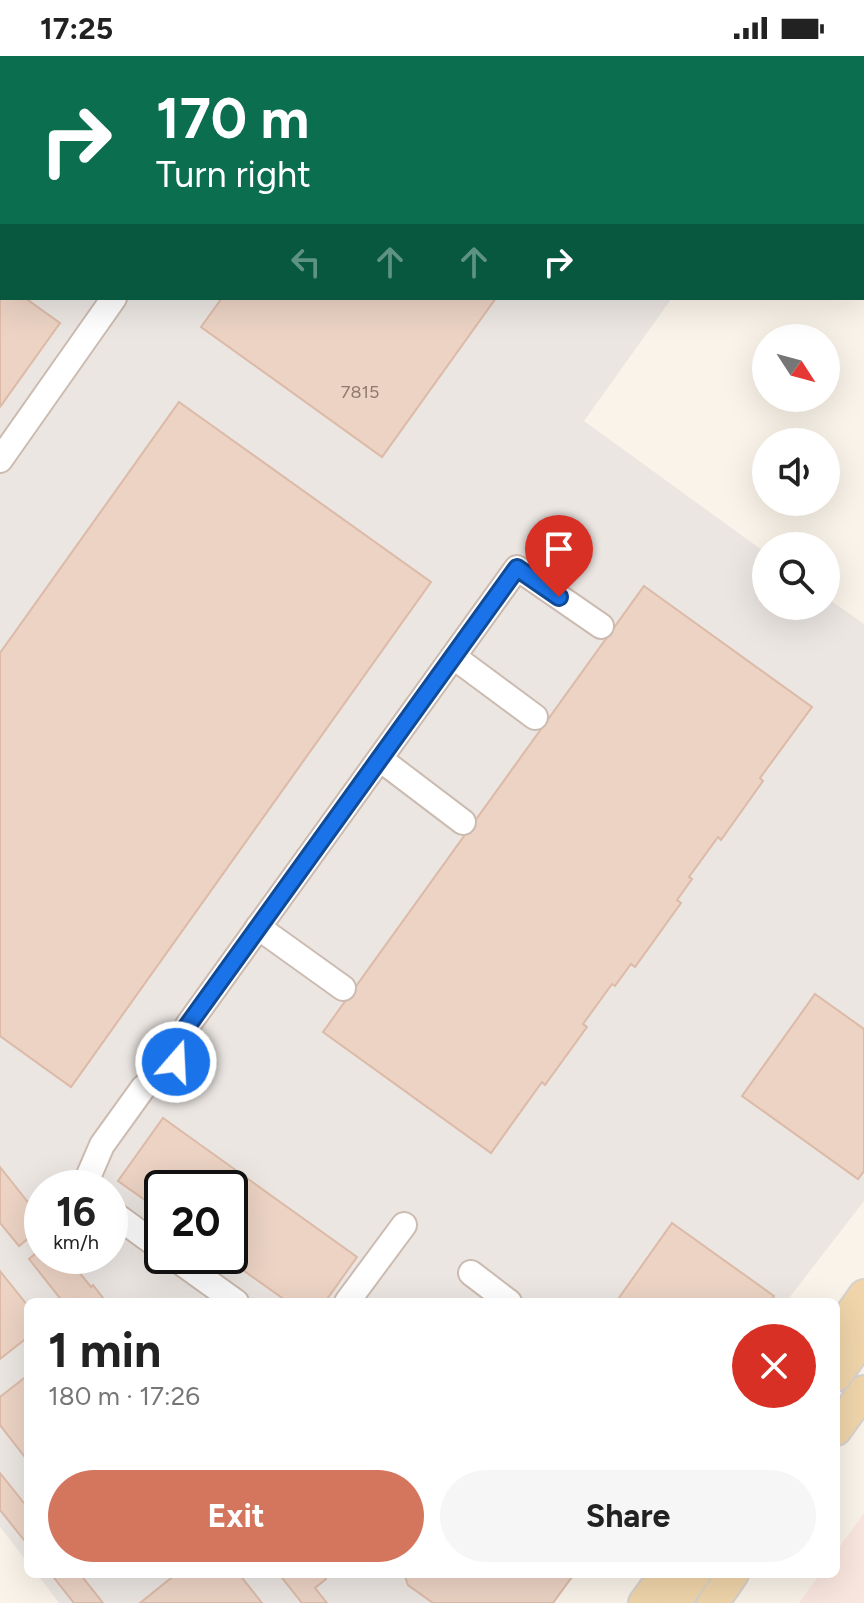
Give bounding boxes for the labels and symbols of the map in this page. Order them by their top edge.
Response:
north arrow [752,324,840,412]
house number: 7815 [341,381,379,403]
pin [525,515,593,597]
position arrow [134,1020,218,1104]
speed limit sign: 20 [144,1170,248,1274]

